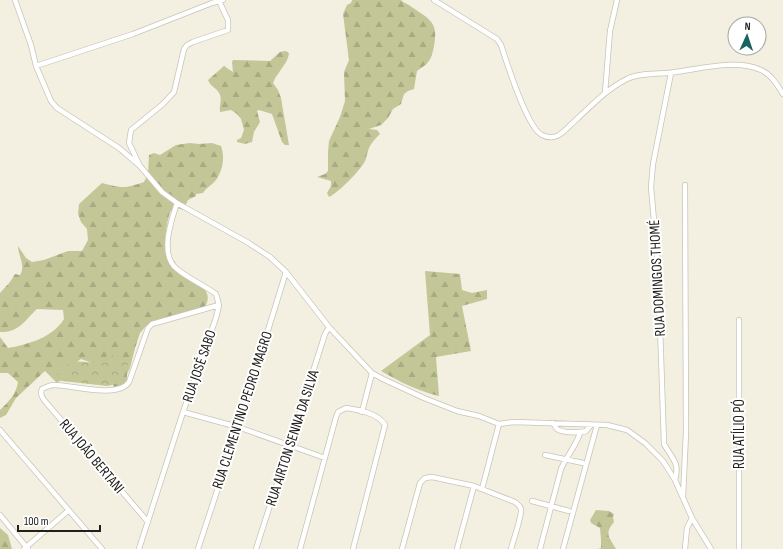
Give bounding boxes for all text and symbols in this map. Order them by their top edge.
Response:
north arrow [727,16,767,56]
text: N [744,20,751,33]
street label: RUA DOMINGOS THOMÉ [645,219,670,337]
street label: RUA JOSÉ SABO [178,327,221,405]
street label: RUA CLEMENTINO PEDRO MAGRO [208,329,277,491]
street label: RUA AIRTON SENNA DA SILVA [261,367,324,509]
street label: RUA ATÍLIO PÓ [730,399,749,469]
street label: RUA JOÃO BERTANI [55,415,128,498]
scale bar [18,507,100,533]
text: 100 m [24,514,49,529]

